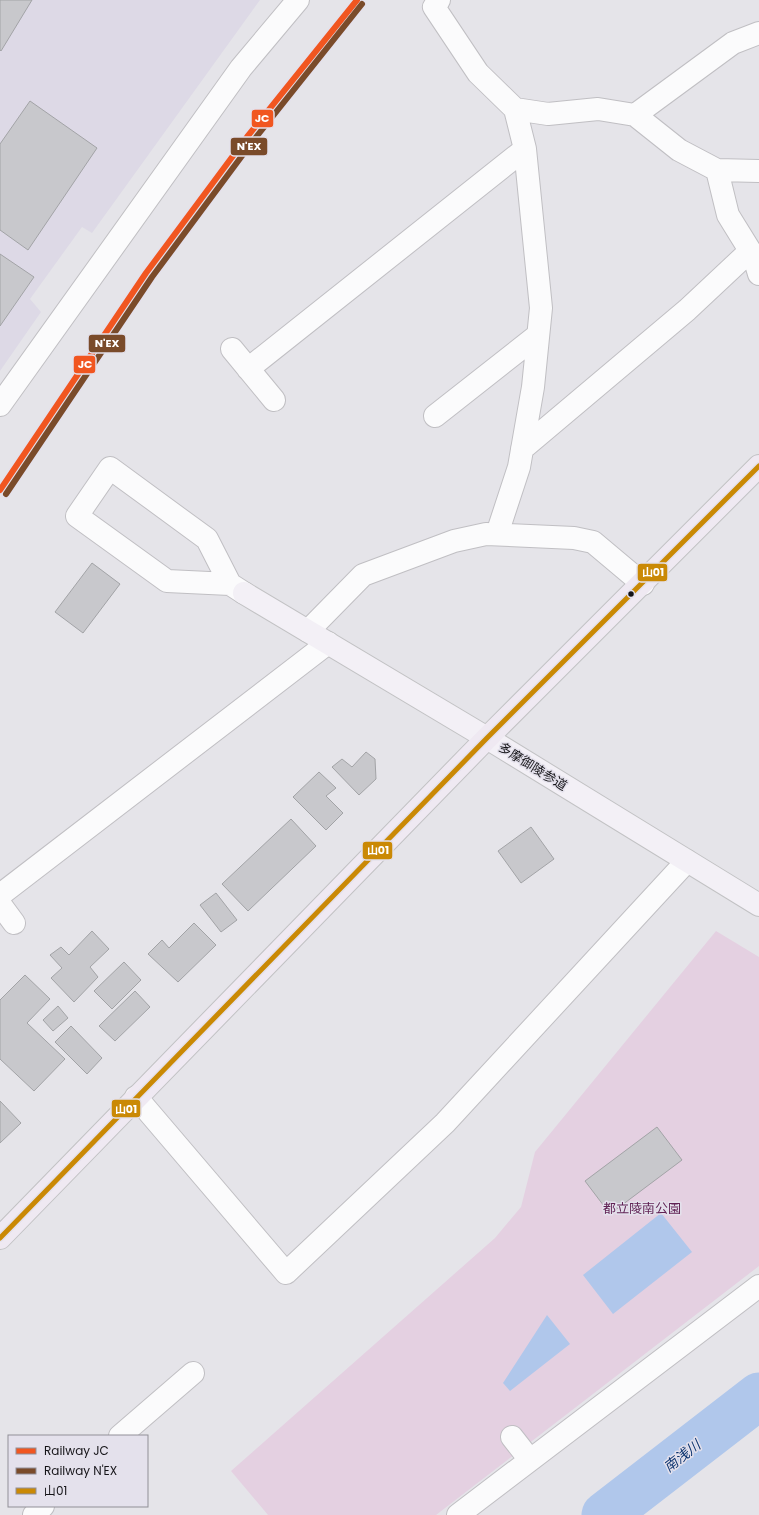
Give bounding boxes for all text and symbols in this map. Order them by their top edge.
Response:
line badge: JC [251,109,274,128]
text: JC [255,110,269,126]
line badge: N'EX [230,137,268,156]
text: N'EX [237,138,261,154]
line badge: N'EX [88,334,126,353]
text: N'EX [95,335,119,351]
line badge: JC [73,355,96,374]
text: JC [78,356,92,372]
line badge: 山01 [637,563,668,582]
text: 山01 [642,564,664,580]
unlabelled marker [626,589,636,599]
street label: 多摩御陵参道 [495,738,571,795]
line badge: 山01 [362,841,393,860]
text: 山01 [367,842,389,858]
line badge: 山01 [111,1099,141,1118]
text: 山01 [115,1101,137,1117]
park label: 都立陵南公園 [603,1199,681,1218]
water label: 南浅川 [659,1434,706,1477]
legend [8,1435,148,1507]
text: Railway JC [44,1442,109,1459]
text: Railway N'EX [44,1462,117,1479]
text: 山01 [44,1482,67,1499]

